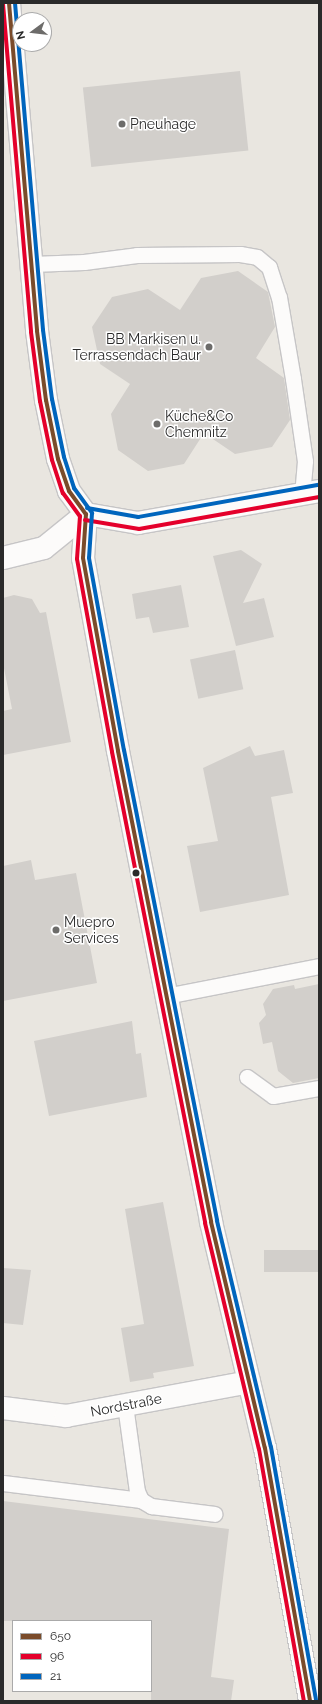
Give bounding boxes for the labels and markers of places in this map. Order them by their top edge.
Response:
place label: Pneuhage [130,116,196,132]
marker: Pneuhage [117,119,127,129]
place label: BB Markisen u. Terrassendach Baur [73,331,201,364]
marker: BB Markisen u. Terrassendach Baur [204,342,214,352]
place label: Küche&Co Chemnitz [165,408,233,440]
marker: Küche&Co Chemnitz [152,419,162,429]
unlabelled marker [131,868,141,878]
place label: Muepro Services [64,914,119,946]
marker: Muepro Services [51,925,61,935]

